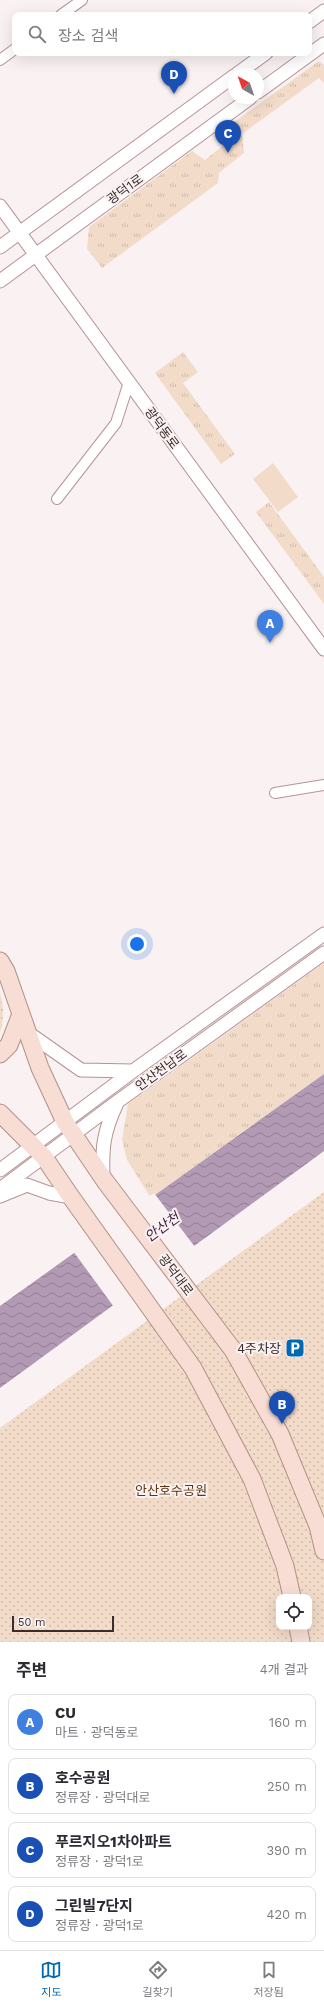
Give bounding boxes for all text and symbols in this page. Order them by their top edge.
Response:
search box [12,12,312,56]
icon: search [26,23,48,45]
text: 장소 검색 [58,27,118,45]
pin: D [161,61,187,94]
north arrow [228,68,264,104]
pin: C [215,120,241,153]
street label: 광덕1로 [104,171,146,207]
street label: 광덕동로 [142,404,182,452]
pin: A [257,610,283,643]
your location [127,934,147,954]
street label: 안산천남로 [132,1046,190,1094]
water label: 안산천 [142,1209,183,1245]
street label: 광덕대로 [156,1251,196,1299]
parking icon: 4주차장 [284,1337,306,1359]
place label: 4주차장 [237,1341,281,1356]
pin: B [269,1391,295,1424]
park label: 안산호수공원 [135,1483,207,1498]
map controls [276,1594,312,1630]
button: locate [276,1594,312,1630]
scale bar [12,1614,114,1633]
text: 50 m [18,1616,45,1629]
text: 주변 [16,1660,47,1680]
text: 4개 결과 [260,1662,308,1677]
text: CU [55,1704,76,1722]
text: A [26,1715,34,1730]
text: 160 m [269,1715,307,1730]
text: 마트 · 광덕동로 [55,1725,139,1740]
text: 호수공원 [55,1769,110,1787]
text: B [26,1779,34,1794]
text: 250 m [267,1779,307,1794]
text: 정류장 · 광덕대로 [55,1790,151,1805]
text: 푸르지오1차아파트 [55,1833,172,1851]
text: C [26,1843,34,1858]
text: 390 m [266,1843,307,1858]
text: 정류장 · 광덕1로 [55,1854,144,1869]
text: 그린빌7단지 [55,1897,133,1915]
text: D [25,1907,35,1922]
text: 420 m [267,1907,307,1922]
text: 정류장 · 광덕1로 [55,1918,144,1933]
tab: 지도 [40,1959,62,1999]
tab: 길찾기 [143,1959,173,1999]
tab: 저장됨 [253,1959,284,1999]

